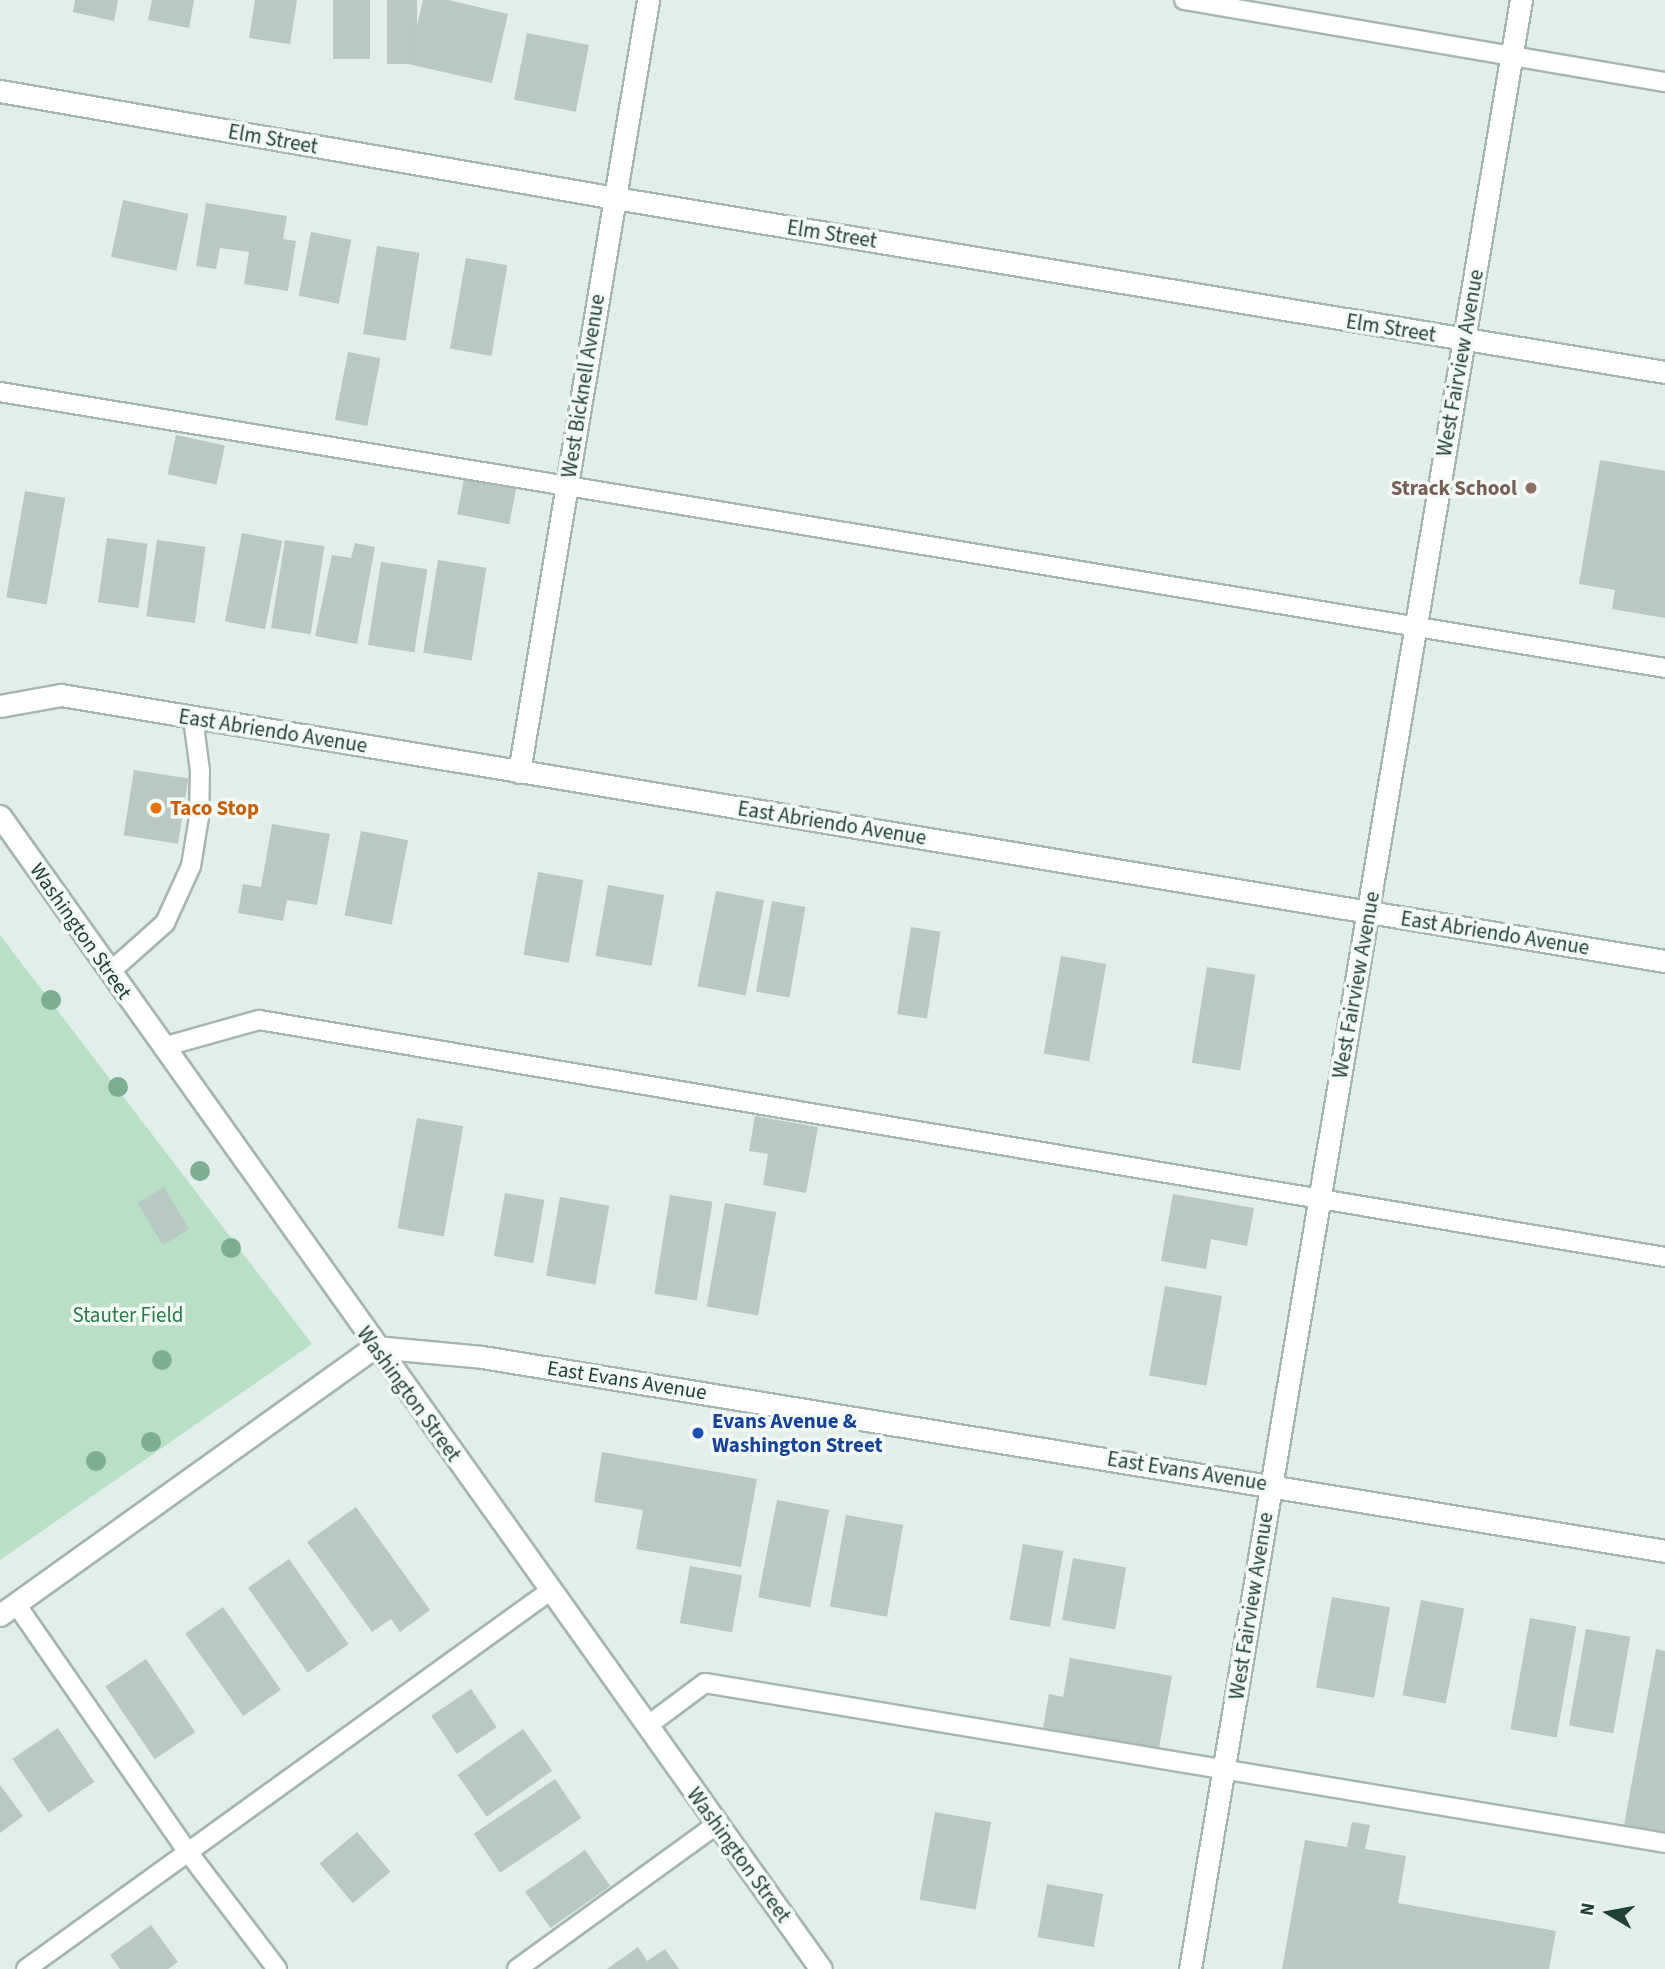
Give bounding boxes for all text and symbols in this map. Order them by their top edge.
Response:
street label: Elm Street [226,119,320,159]
street label: Elm Street [785,214,879,254]
street label: West Fairview Avenue [1431,268,1489,458]
street label: West Bicknell Avenue [556,292,610,480]
street label: Elm Street [1344,308,1438,348]
place label: Strack School [1391,475,1517,501]
marker: Strack School [1523,480,1539,496]
street label: East Abriendo Avenue [177,704,369,758]
place label: Taco Stop [170,795,259,821]
street label: East Abriendo Avenue [736,796,928,850]
marker: Taco Stop [148,800,164,816]
street label: Washington Street [25,858,137,1004]
street label: West Fairview Avenue [1327,890,1385,1080]
street label: East Abriendo Avenue [1399,906,1591,960]
park label: Stauter Field [72,1302,184,1328]
street label: Washington Street [352,1322,466,1466]
street label: East Evans Avenue [545,1355,709,1405]
place label: Evans Avenue & Washington Street [712,1408,883,1458]
marker: Evans Avenue & Washington Street [690,1425,706,1441]
street label: East Evans Avenue [1105,1446,1269,1496]
street label: West Fairview Avenue [1224,1511,1278,1701]
street label: Washington Street [682,1783,796,1927]
north arrow [1574,1878,1644,1948]
text: N [1573,1901,1602,1918]

